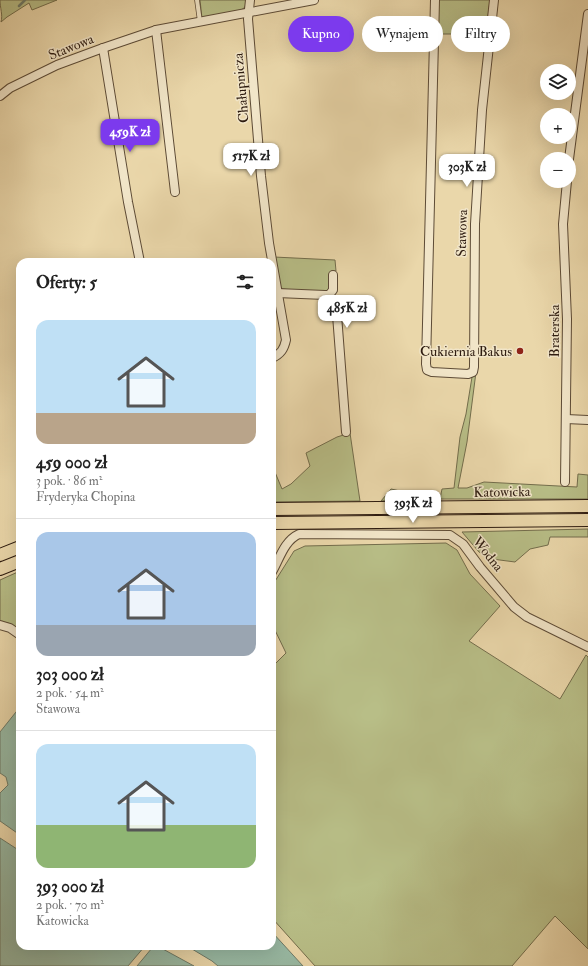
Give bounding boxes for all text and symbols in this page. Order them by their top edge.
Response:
chip: Kupno [288,16,354,52]
chip: Wynajem [362,16,443,52]
chip: Filtry [451,16,510,52]
street label: Stawowa [46,30,96,64]
street label: Chałupnicza [229,52,254,124]
map controls [540,64,576,188]
button: layers [540,64,576,100]
button: + [540,108,576,144]
pin: 459K zł [93,119,167,153]
text: 459K zł [110,124,150,140]
pin: 517K zł [214,143,288,177]
text: 517K zł [232,148,270,164]
button: − [540,152,576,188]
pin: 303K zł [430,154,504,188]
text: 303K zł [448,159,486,175]
street label: Stawowa [453,209,471,257]
icon: filters [234,271,256,293]
text: Oferty: 5 [36,272,97,293]
pin: 485K zł [310,295,384,329]
text: 485K zł [327,300,367,316]
street label: Braterska [546,304,563,357]
place label: Cukiernia Bakus [420,343,512,360]
icon: home [110,346,182,418]
marker: Cukiernia Bakus [515,346,525,356]
text: 459 000 zł [36,452,107,473]
text: 3 pok. · 86 m² [36,473,102,489]
street label: Katowicka [473,483,531,501]
text: Fryderyka Chopina [36,489,135,505]
pin: 393K zł [376,490,450,524]
text: 393K zł [394,495,432,511]
street label: Wodna [468,532,507,575]
icon: home [110,558,182,630]
text: 303 000 zł [36,664,104,685]
text: 2 pok. · 54 m² [36,685,104,701]
text: Stawowa [36,701,80,717]
icon: home [110,770,182,842]
text: 393 000 zł [36,876,104,897]
text: 2 pok. · 70 m² [36,897,104,913]
text: Katowicka [36,913,89,929]

